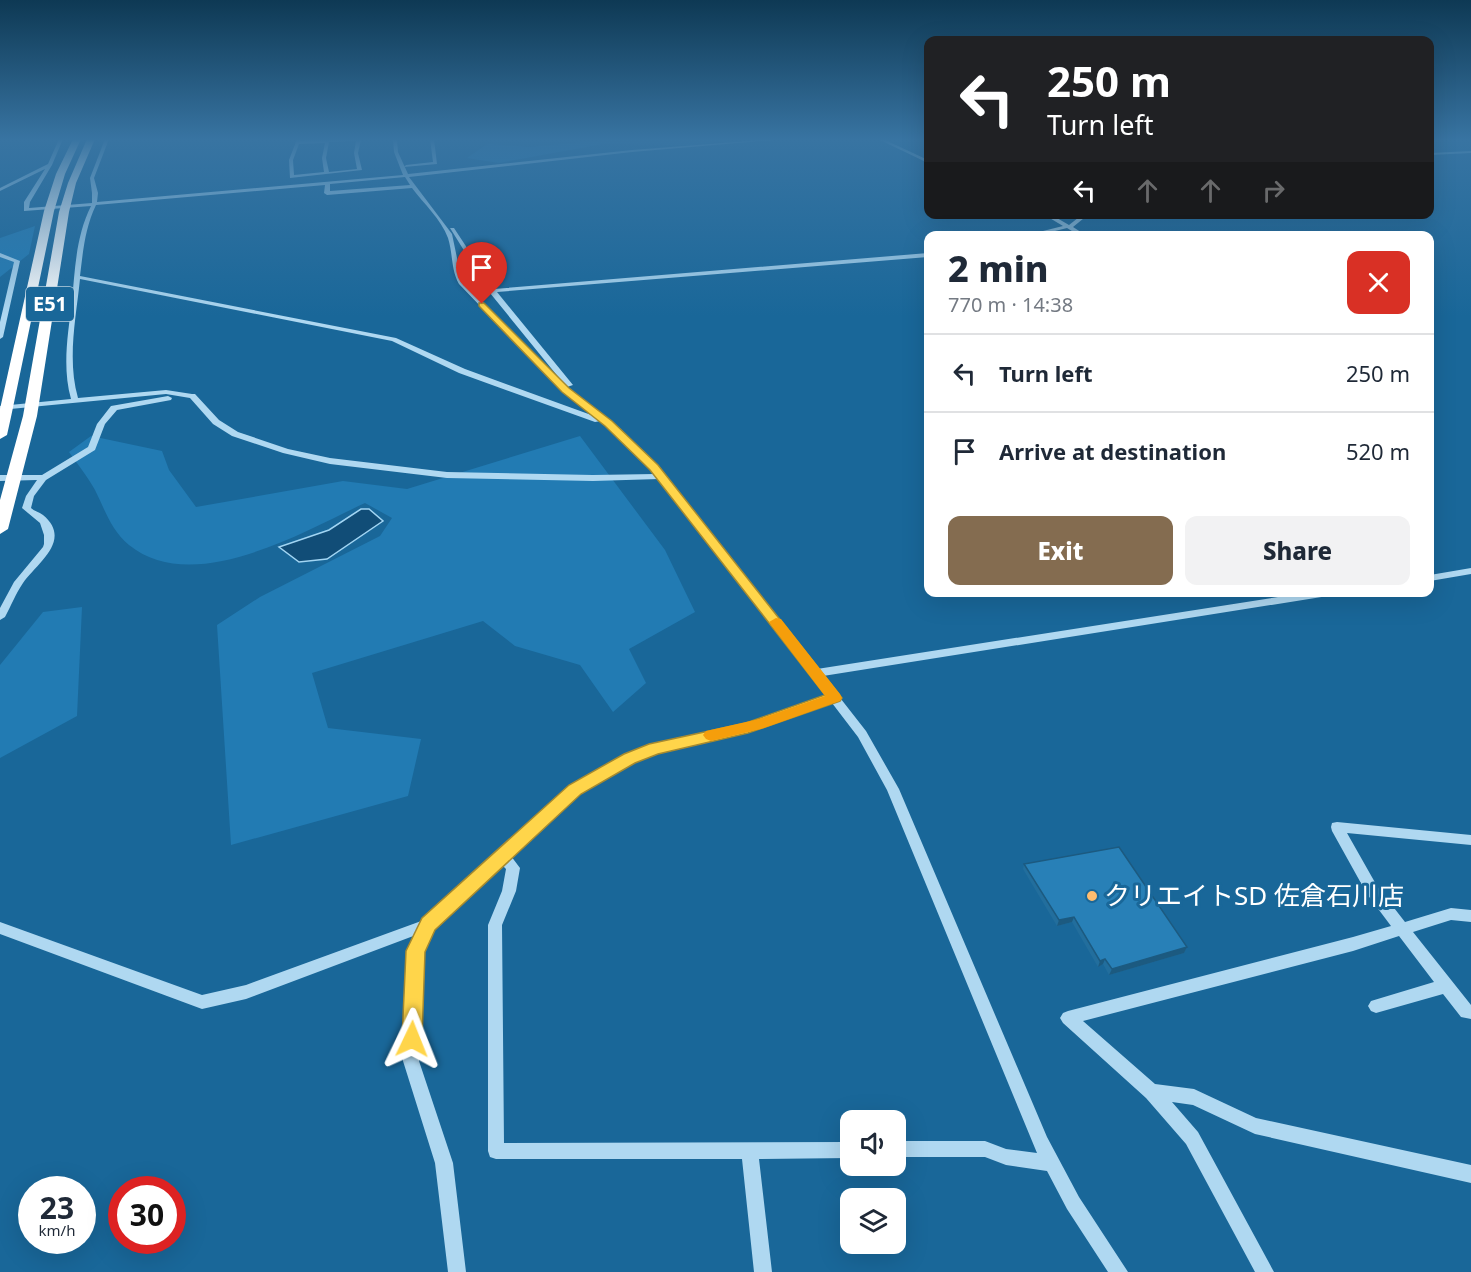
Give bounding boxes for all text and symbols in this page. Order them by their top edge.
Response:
text: 250 m [1047,52,1171,109]
icon: left [948,60,1026,138]
text: Turn left [1047,106,1153,143]
icon: left [1068,174,1101,207]
icon: ahead [1131,174,1164,207]
icon: ahead [1194,174,1227,207]
icon: right [1257,174,1290,207]
pin [456,242,507,304]
text: 2 min [948,244,1049,293]
icon: arrive [465,251,498,284]
button: close [1347,251,1410,314]
road number: E51 [26,287,74,321]
text: 770 m · 14:38 [948,291,1073,318]
icon: left [948,357,981,390]
text: Turn left [999,358,1093,388]
text: 250 m [1346,358,1410,388]
icon: arrive [948,435,981,468]
text: Arrive at destination [999,436,1226,466]
text: 520 m [1346,436,1410,466]
button: Exit [948,516,1173,585]
button: Share [1185,516,1410,585]
place label: クリエイトSD 佐倉石川店 [1104,877,1404,913]
marker: クリエイトSD 佐倉石川店 [1085,889,1099,903]
position arrow [380,1007,444,1071]
map controls [840,1110,906,1254]
button: sound [840,1110,906,1176]
speed limit sign: 30 [108,1176,186,1254]
text: 23 [40,1187,74,1228]
button: layers [840,1188,906,1254]
text: km/h [39,1220,75,1240]

